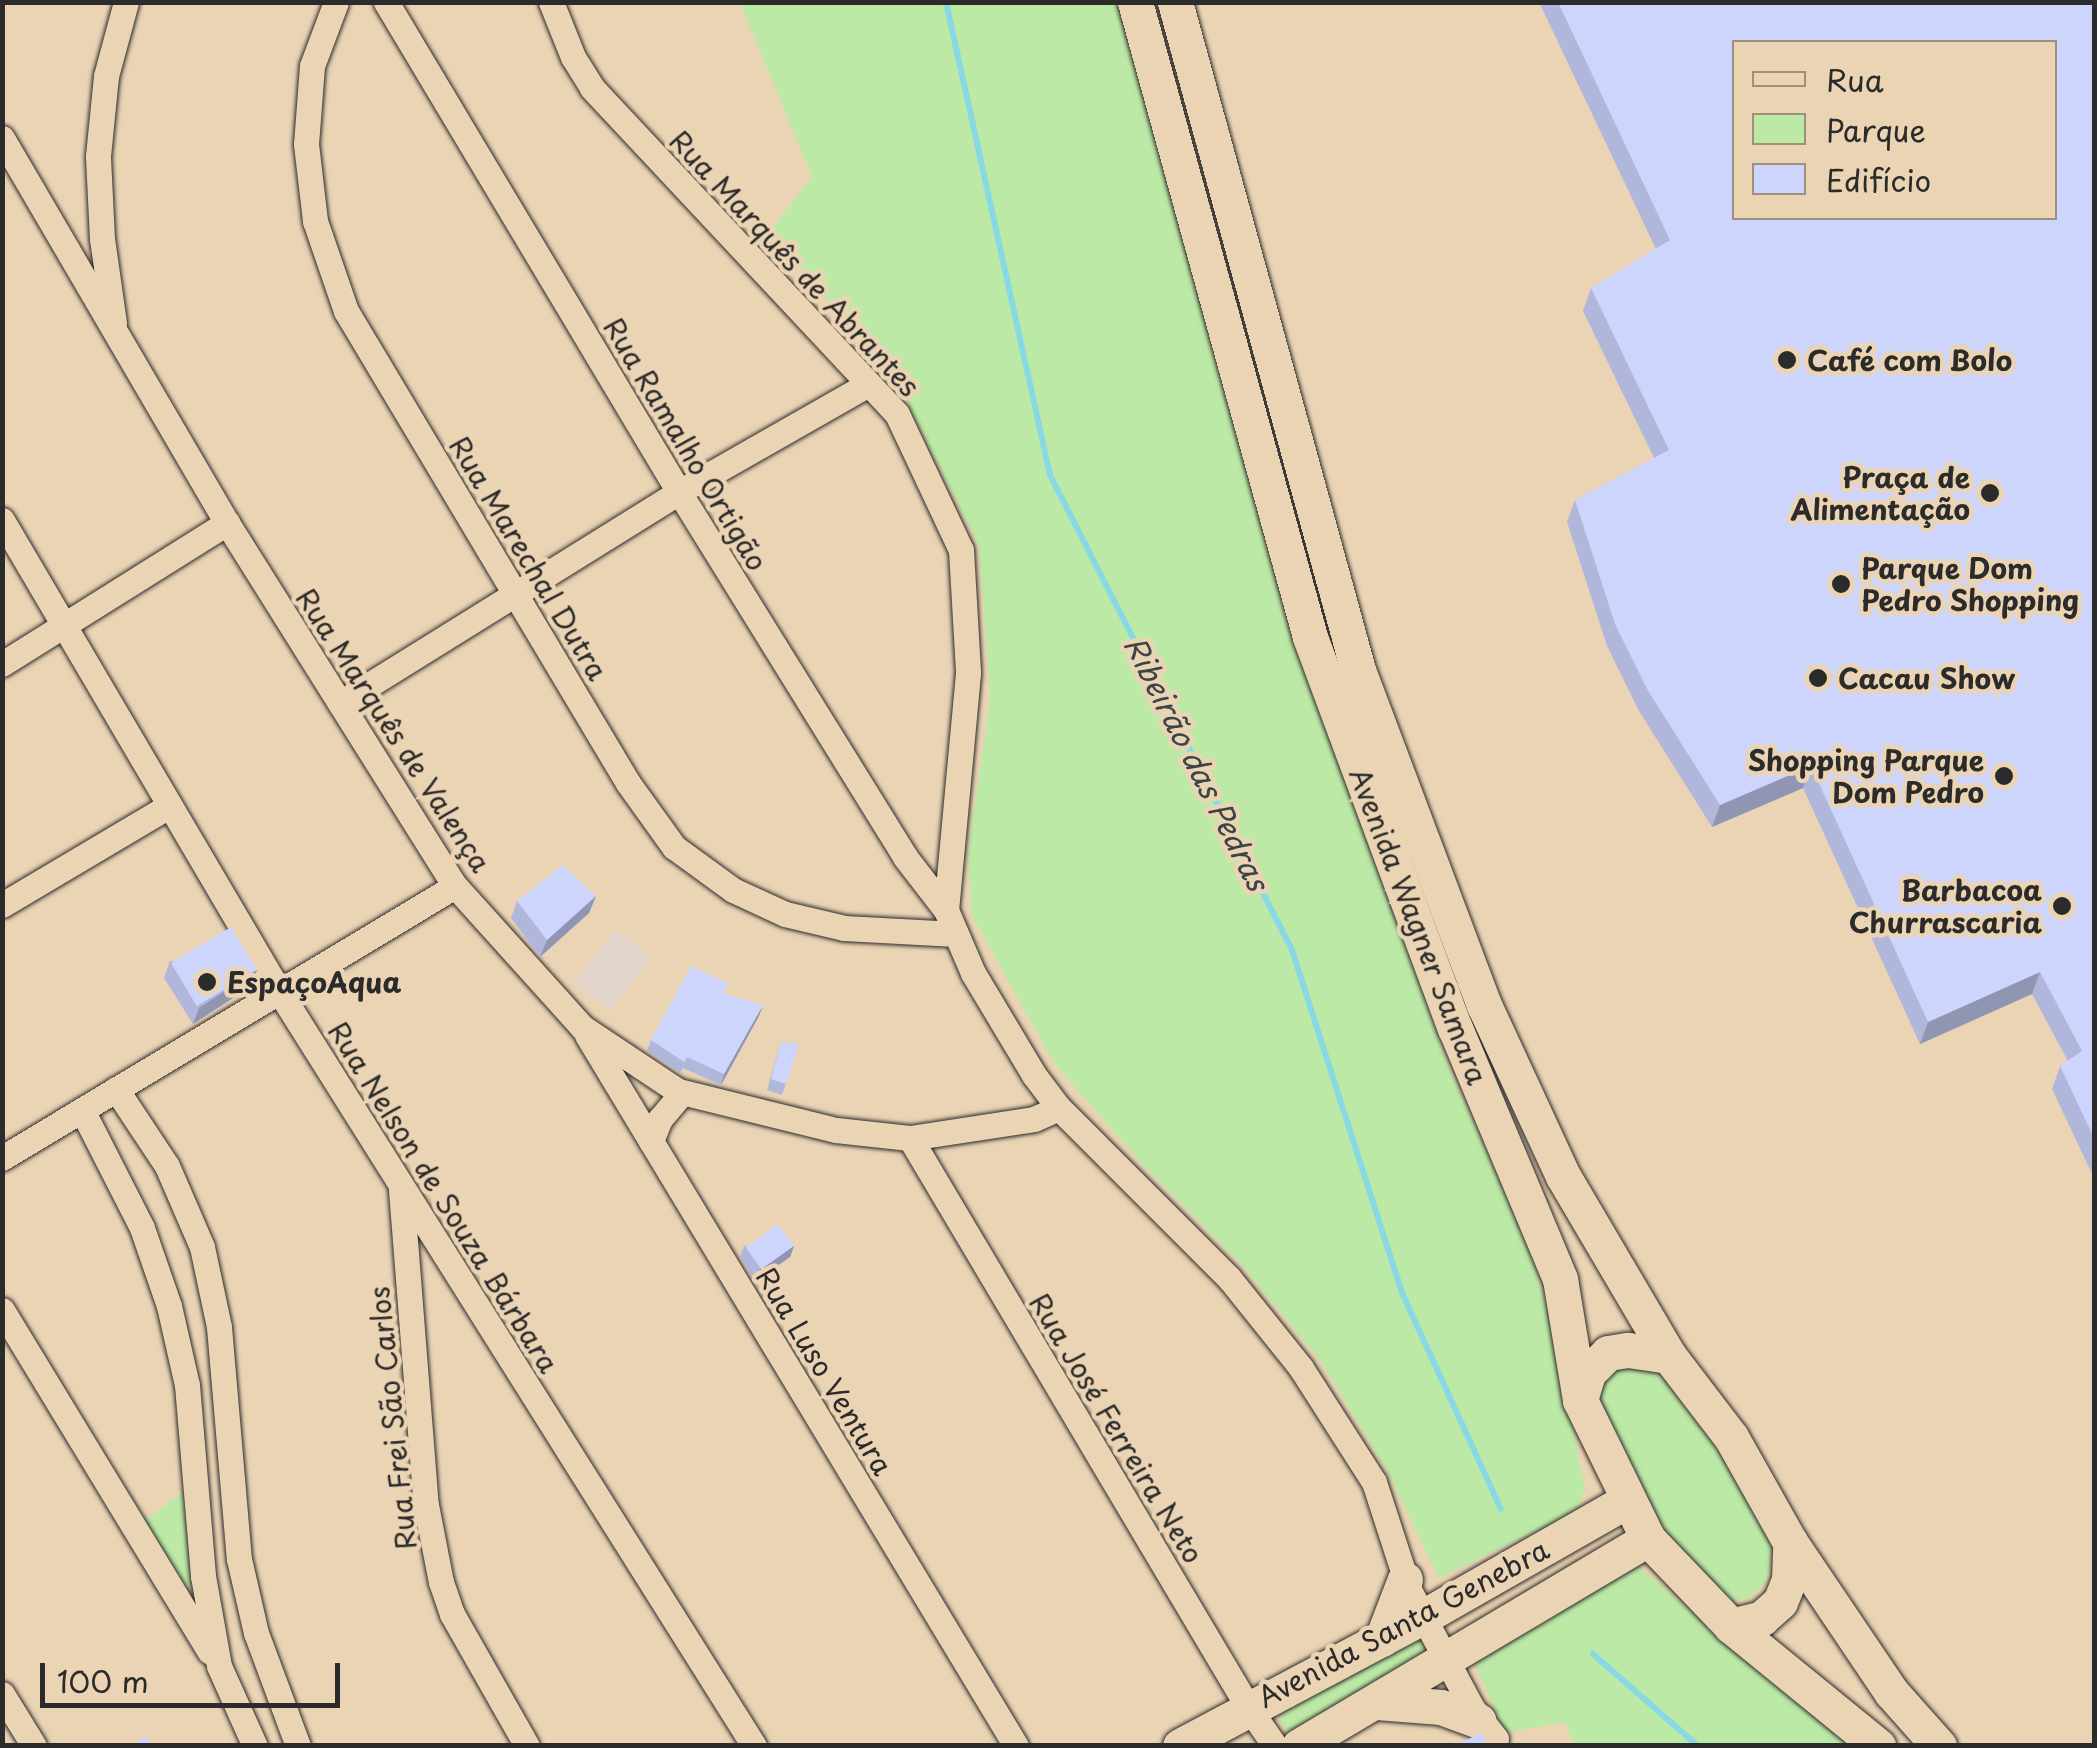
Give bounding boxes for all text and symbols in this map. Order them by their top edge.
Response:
legend [1732,40,2057,220]
text: Rua [1826,57,1884,102]
text: Parque [1826,107,1926,152]
street label: Rua Marquês de Abrantes [663,123,927,403]
text: Edifício [1826,157,1931,202]
street label: Rua Ramalho Ortigão [596,310,776,578]
place label: Café com Bolo [1807,343,2012,377]
marker: Café com Bolo [1776,349,1798,371]
street label: Rua Marechal Dutra [443,430,615,686]
place label: Praça de Alimentação [1791,460,1970,526]
marker: Praça de Alimentação [1979,482,2001,504]
place label: Parque Dom Pedro Shopping [1861,551,2080,617]
marker: Parque Dom Pedro Shopping [1830,573,1852,595]
street label: Rua Marquês de Valença [289,581,499,879]
water label: Ribeirão das Pedras [1117,630,1277,896]
place label: Cacau Show [1838,661,2015,695]
marker: Cacau Show [1807,667,1829,689]
place label: Shopping Parque Dom Pedro [1746,743,1984,809]
street label: Avenida Wagner Samara [1342,761,1496,1091]
marker: Shopping Parque Dom Pedro [1993,765,2015,787]
place label: Barbacoa Churrascaria [1849,873,2042,939]
marker: Barbacoa Churrascaria [2051,895,2073,917]
place label: EspaçoAqua [227,965,401,999]
marker: EspaçoAqua [196,971,218,993]
street label: Rua Nelson de Souza Bárbara [323,1017,565,1377]
street label: Rua Luso Ventura [750,1261,900,1481]
street label: Rua Frei São Carlos [361,1284,423,1552]
street label: Rua José Ferreira Neto [1022,1285,1212,1571]
street label: Avenida Santa Genebra [1253,1533,1553,1713]
scale bar [45,1643,345,1705]
text: 100 m [57,1658,149,1703]

